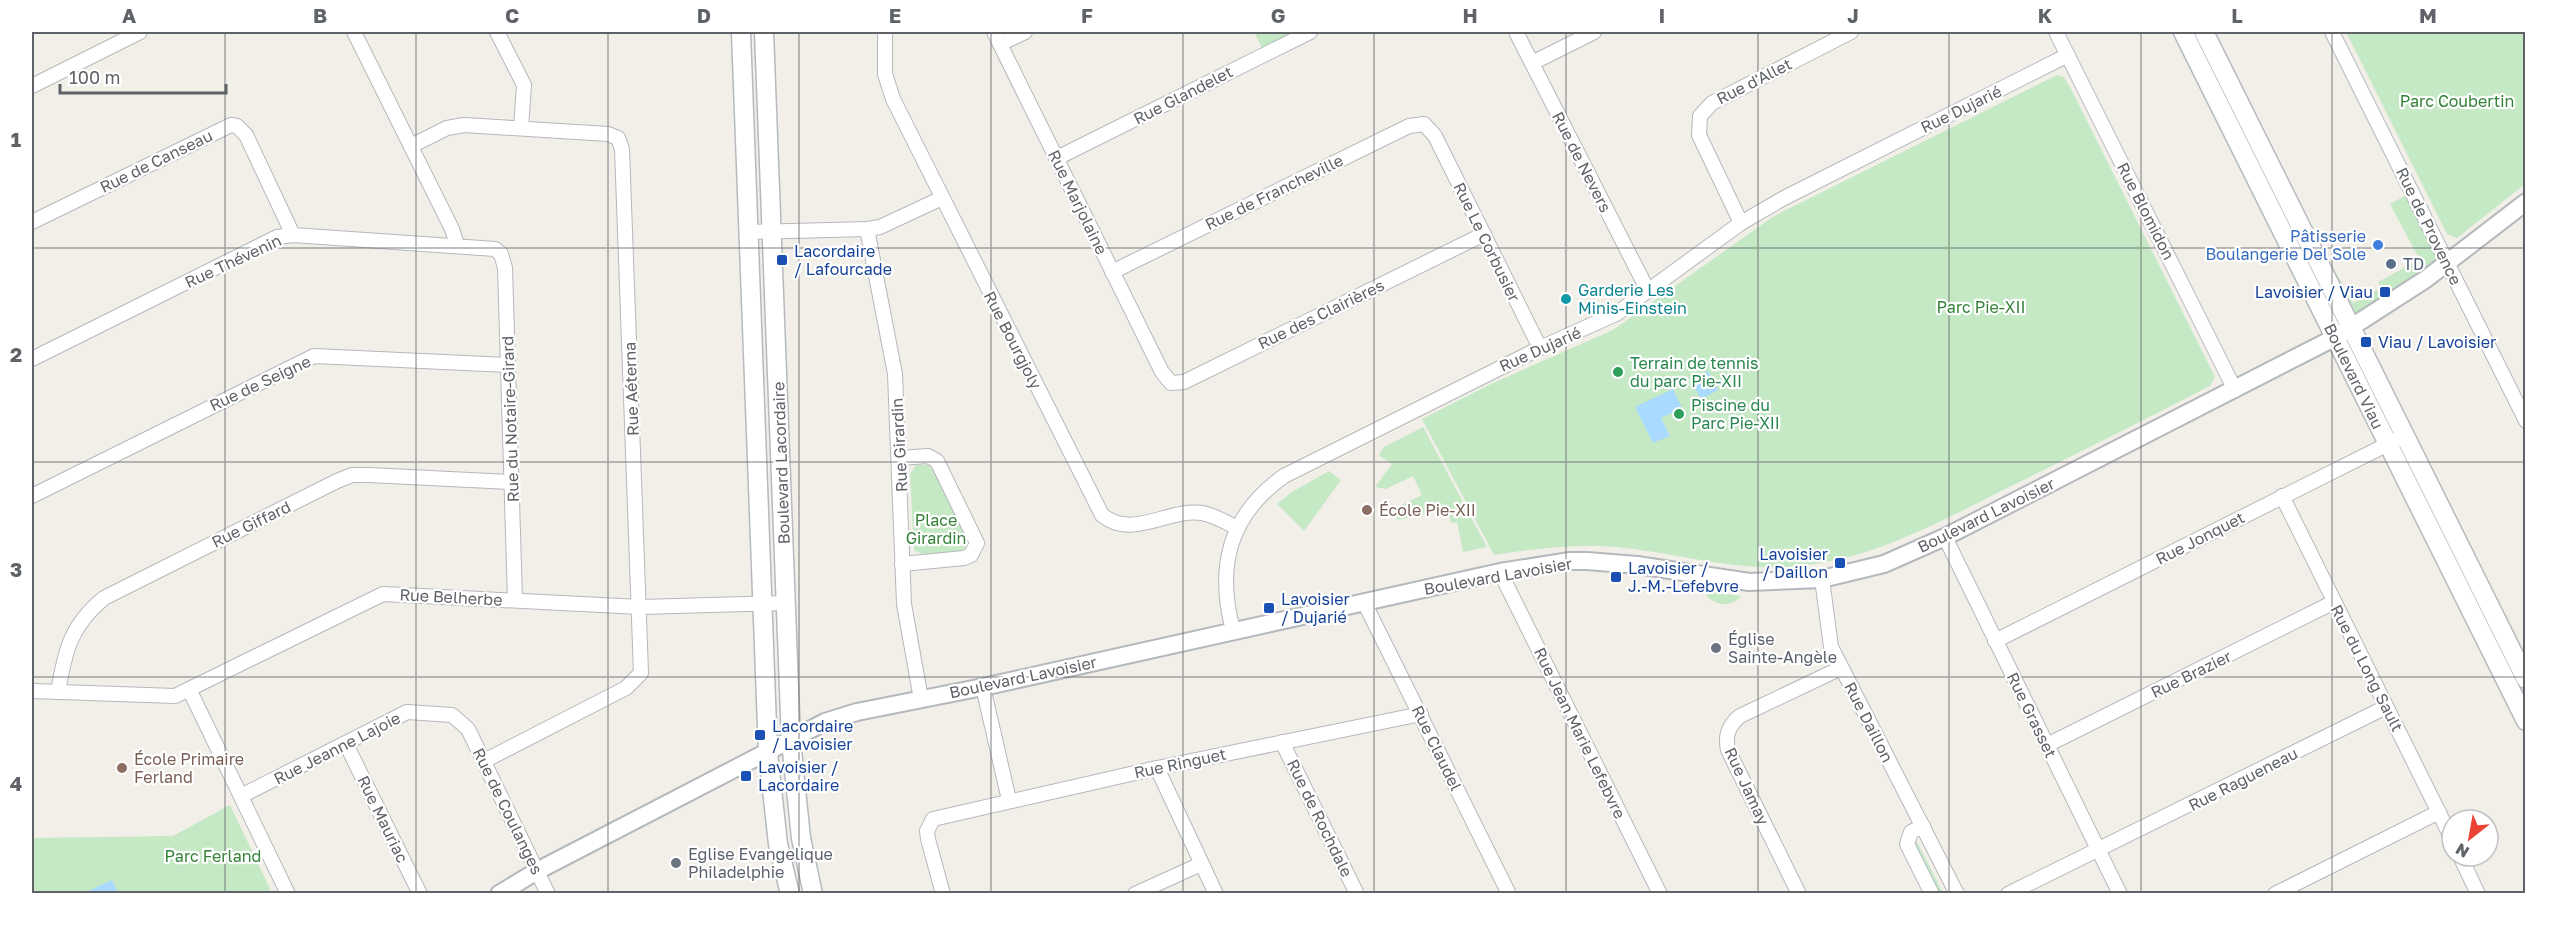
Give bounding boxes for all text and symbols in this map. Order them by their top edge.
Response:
text: A [122,3,136,27]
text: B [313,3,327,27]
text: C [505,3,519,27]
text: D [697,3,711,27]
text: E [889,3,901,27]
text: F [1081,3,1093,27]
text: G [1271,3,1285,27]
text: H [1462,3,1478,27]
text: I [1659,3,1665,27]
text: J [1847,3,1859,27]
text: K [2038,3,2053,27]
text: L [2231,3,2243,27]
text: M [2419,3,2437,27]
street label: Rue d'Allet [1713,54,1795,108]
scale bar [60,57,226,95]
street label: Rue Glandelet [1130,61,1236,129]
text: 100 m [69,66,120,88]
street label: Rue Dujarié [1917,81,2005,137]
park label: Parc Coubertin [2400,91,2514,111]
street label: Rue de Nevers [1548,108,1616,216]
street label: Rue de Canseau [96,125,216,197]
text: 1 [11,127,21,151]
street label: Rue Marjolaine [1044,146,1112,258]
street label: Rue de Francheville [1202,150,1346,234]
street label: Rue Blomidon [2113,159,2179,263]
street label: Rue de Provence [2392,164,2466,288]
street label: Rue Le Corbusier [1449,179,1525,305]
place label: Pâtisserie Boulangerie Del Sole [2205,226,2366,264]
street label: Rue Thévenin [182,230,284,292]
marker: Pâtisserie Boulangerie Del Sole [2371,238,2385,252]
place label: Lacordaire / Lafourcade [794,241,892,279]
marker: Lacordaire / Lafourcade [775,253,789,267]
place label: TD [2403,254,2424,274]
marker: TD [2384,257,2398,271]
street label: Rue des Clairières [1255,275,1387,353]
place label: Garderie Les Minis-Einstein [1578,280,1687,318]
place label: Lavoisier / Viau [2255,282,2373,302]
marker: Lavoisier / Viau [2378,285,2392,299]
street label: Rue Bourgjoly [980,288,1046,392]
marker: Garderie Les Minis-Einstein [1559,292,1573,306]
park label: Parc Pie-XII [1937,297,2025,317]
street label: Boulevard Viau [2320,320,2388,432]
street label: Rue Dujarié [1496,322,1584,376]
place label: Viau / Lavoisier [2378,332,2496,352]
street label: Rue du Notaire-Girard [497,335,523,503]
marker: Viau / Lavoisier [2359,335,2373,349]
text: 2 [10,342,22,366]
street label: Rue Aéterna [619,342,643,436]
street label: Rue de Seigne [206,351,314,415]
place label: Terrain de tennis du parc Pie-XII [1630,353,1759,391]
marker: Terrain de tennis du parc Pie-XII [1611,365,1625,379]
street label: Boulevard Lacordaire [768,381,794,545]
place label: Piscine du Parc Pie-XII [1691,395,1780,433]
street label: Rue Girardin [887,397,911,493]
marker: Piscine du Parc Pie-XII [1672,407,1686,421]
street label: Boulevard Lavoisier [1914,473,2058,557]
street label: Rue Giffard [208,496,294,552]
place label: École Pie-XII [1379,500,1476,520]
marker: École Pie-XII [1360,503,1374,517]
street label: Rue Jonquet [2152,507,2248,569]
park label: Place Girardin [906,510,966,548]
place label: Lavoisier / Daillon [1759,544,1828,582]
street label: Boulevard Lavoisier [1422,553,1574,599]
marker: Lavoisier / Daillon [1833,556,1847,570]
text: 3 [10,557,22,581]
place label: Lavoisier / J.-M.-Lefebvre [1628,558,1739,596]
marker: Lavoisier / J.-M.-Lefebvre [1609,570,1623,584]
street label: Rue Belherbe [399,584,503,610]
place label: Lavoisier / Dujarié [1281,589,1350,627]
marker: Lavoisier / Dujarié [1262,601,1276,615]
street label: Rue du Long Sault [2326,601,2408,735]
place label: Église Sainte-Angèle [1728,629,1837,667]
marker: Église Sainte-Angèle [1709,641,1723,655]
street label: Rue Jean Marie Lefebvre [1530,644,1630,822]
street label: Rue Brazier [2147,646,2235,702]
street label: Boulevard Lavoisier [947,652,1099,702]
street label: Rue Grasset [2003,669,2061,761]
street label: Rue Daillon [1840,678,1898,766]
street label: Rue Claudel [1408,702,1466,794]
street label: Rue Jeanne Lajoie [270,707,404,789]
place label: Lacordaire / Lavoisier [772,716,853,754]
marker: Lacordaire / Lavoisier [753,728,767,742]
street label: Rue Ringuet [1132,743,1228,783]
street label: Rue Ragueneau [2185,743,2301,815]
street label: Rue de Coulanges [469,744,547,878]
street label: Rue Jamay [1720,744,1774,828]
place label: École Primaire Ferland [134,749,244,787]
street label: Rue de Rochdale [1283,756,1357,880]
place label: Lavoisier / Lacordaire [758,757,839,795]
marker: École Primaire Ferland [115,761,129,775]
marker: Lavoisier / Lacordaire [739,769,753,783]
text: 4 [10,771,22,795]
street label: Rue Mauriac [353,772,413,866]
north arrow [2440,808,2500,868]
text: N [2452,839,2473,863]
place label: Eglise Evangelique Philadelphie [688,844,833,882]
park label: Parc Ferland [165,846,261,866]
marker: Eglise Evangelique Philadelphie [669,856,683,870]

